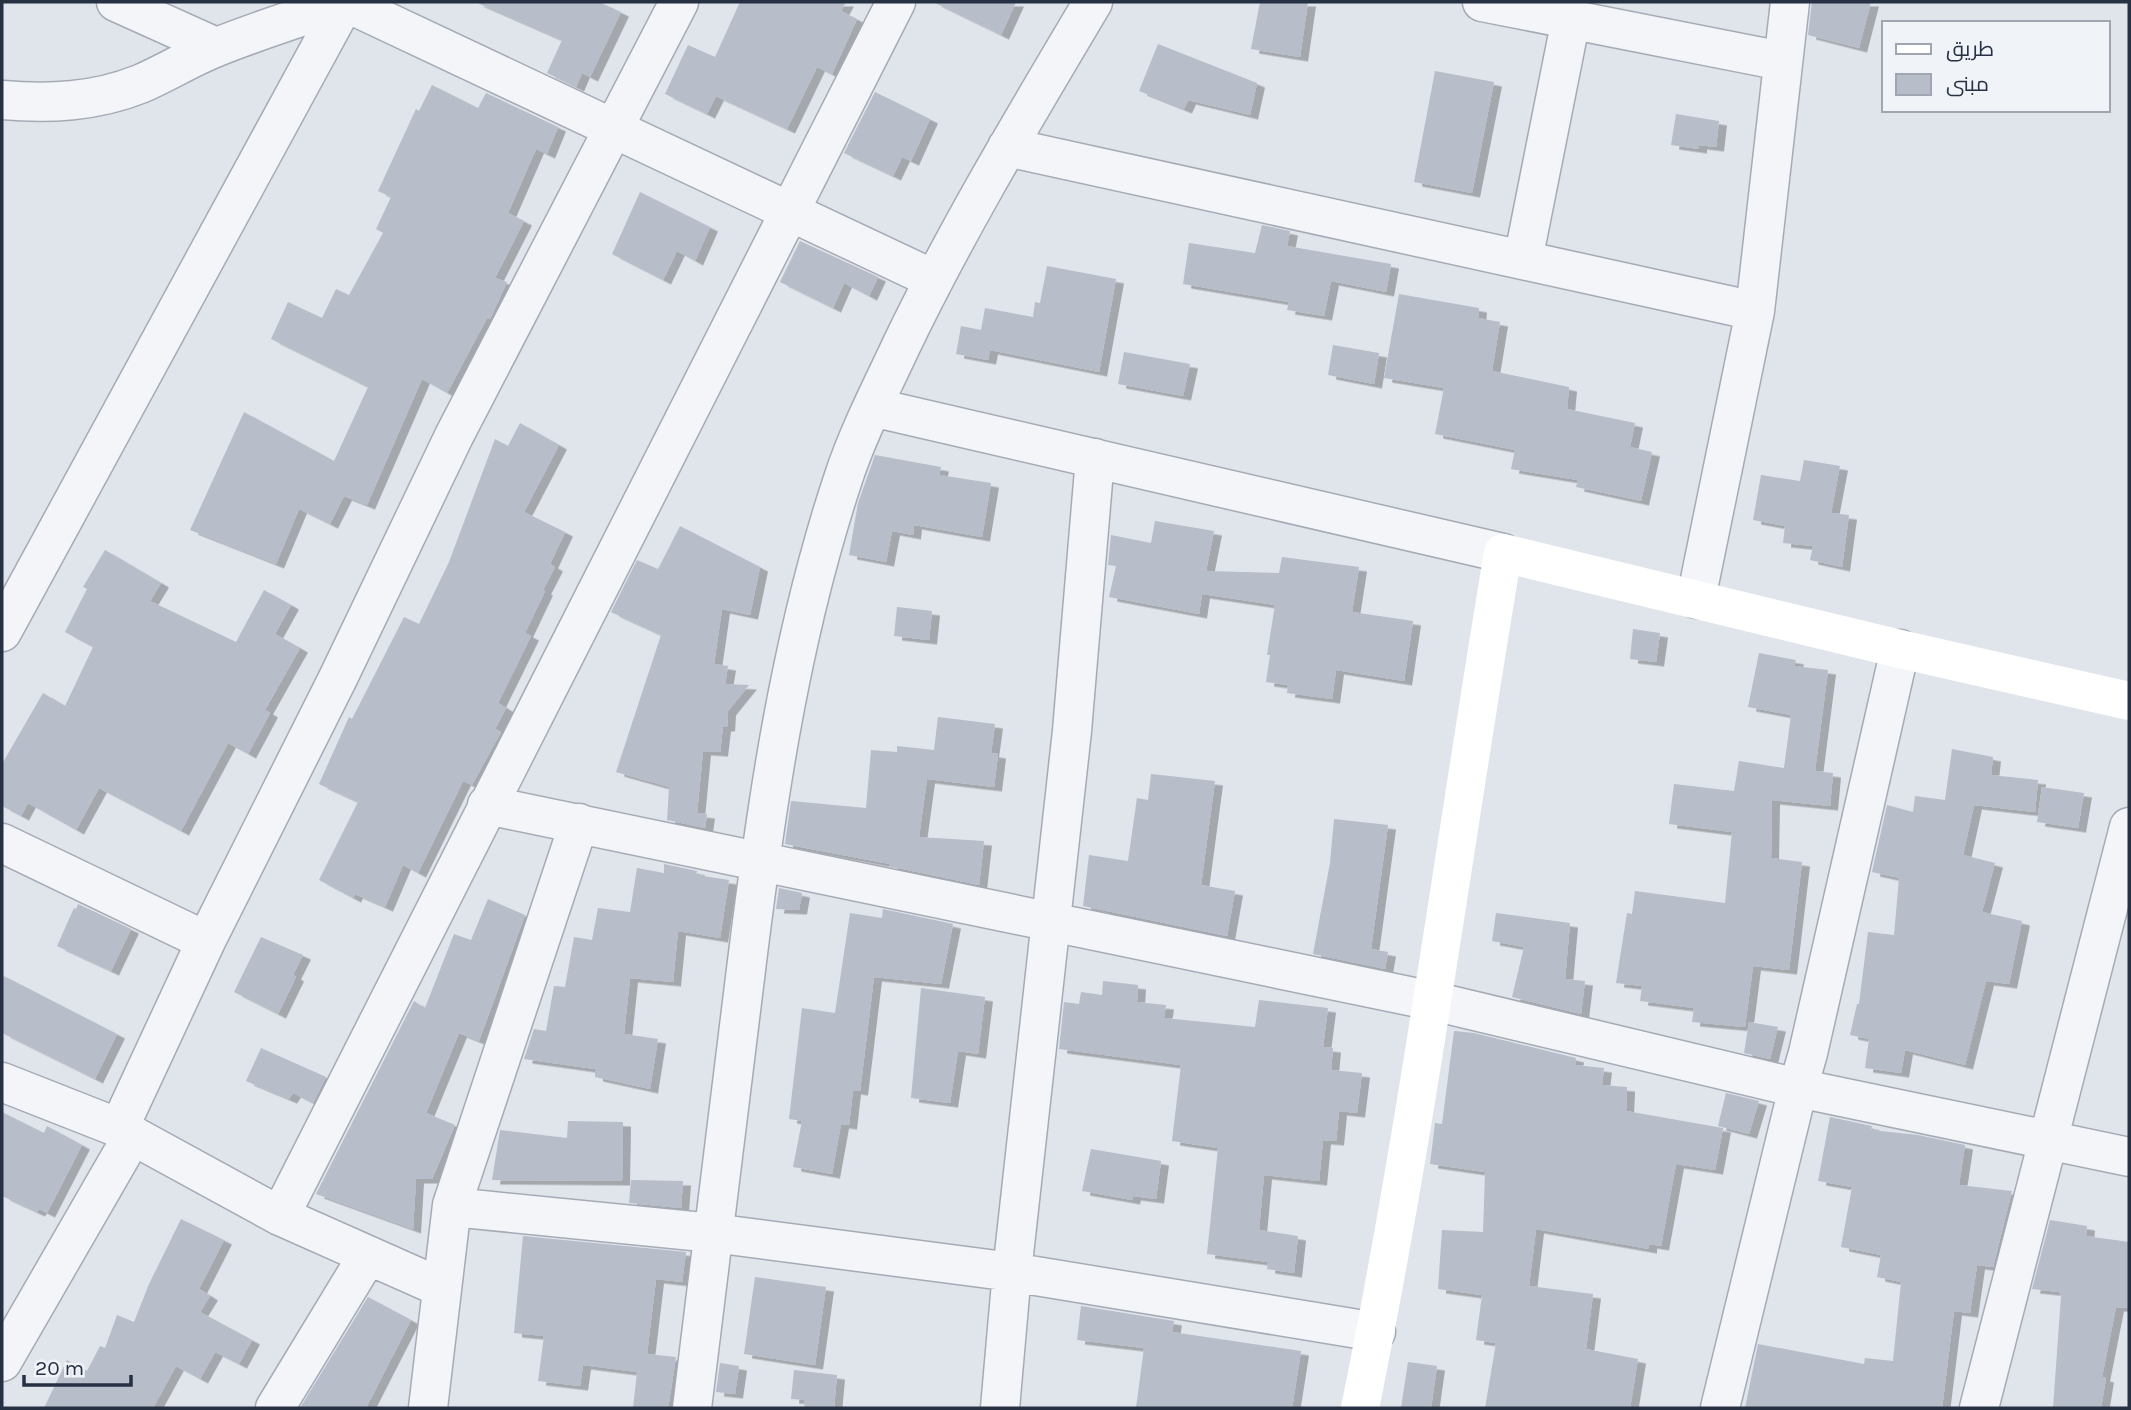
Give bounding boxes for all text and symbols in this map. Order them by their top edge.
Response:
legend [1882,21,2110,112]
text: طريق [1946,37,1994,62]
text: مبنى [1946,72,1989,97]
scale bar [24,1344,131,1388]
text: 20 m [35,1356,84,1380]

